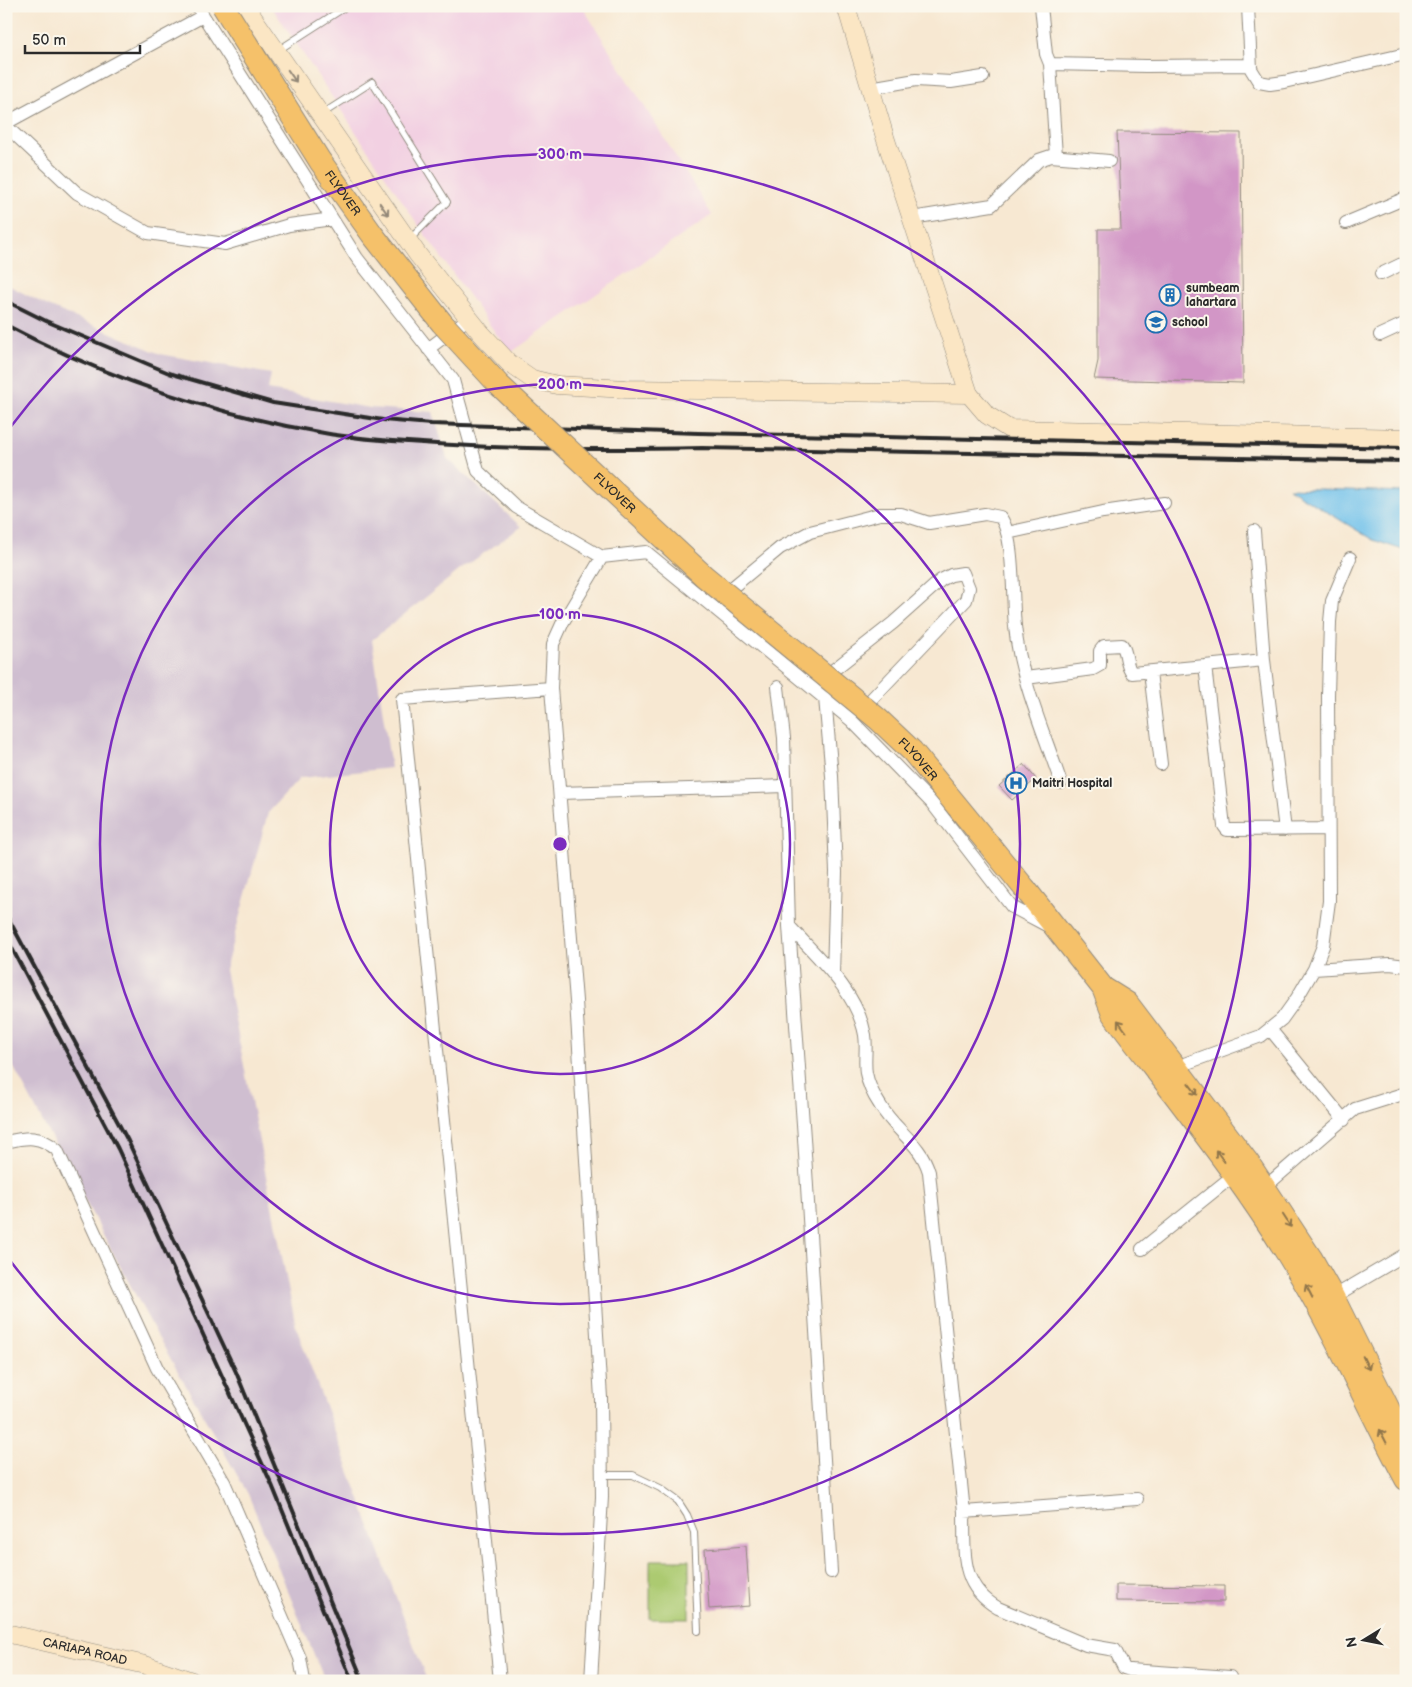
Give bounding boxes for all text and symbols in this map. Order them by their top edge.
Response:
scale bar [25,22,140,54]
text: 50 m [32,31,66,50]
one-way arrow [287,69,297,83]
text: 300 m [538,145,582,164]
street label: FLYOVER [321,168,364,219]
one-way arrow [379,202,389,216]
place label: sumbeam lahartara [1186,281,1240,310]
building icon: sumbeam lahartara [1158,283,1182,307]
school or university icon: school [1144,310,1168,334]
place label: school [1172,315,1208,330]
text: 200 m [538,375,582,394]
street label: FLYOVER [590,470,639,517]
text: 100 m [539,605,581,624]
street label: FLYOVER [895,735,941,784]
hospital icon: Maitri Hospital [1004,771,1028,795]
place label: Maitri Hospital [1032,776,1112,791]
centre of rings [551,835,569,853]
one-way arrow [1116,1020,1127,1033]
one-way arrow [1187,1082,1198,1095]
one-way arrow [1214,1150,1225,1163]
one-way arrow [1282,1214,1292,1228]
one-way arrow [1304,1284,1313,1299]
one-way arrow [1362,1355,1371,1370]
one-way arrow [1378,1429,1387,1444]
north arrow [1340,1614,1390,1664]
street label: CARIAPA ROAD [41,1635,129,1669]
text: N [1342,1636,1361,1649]

